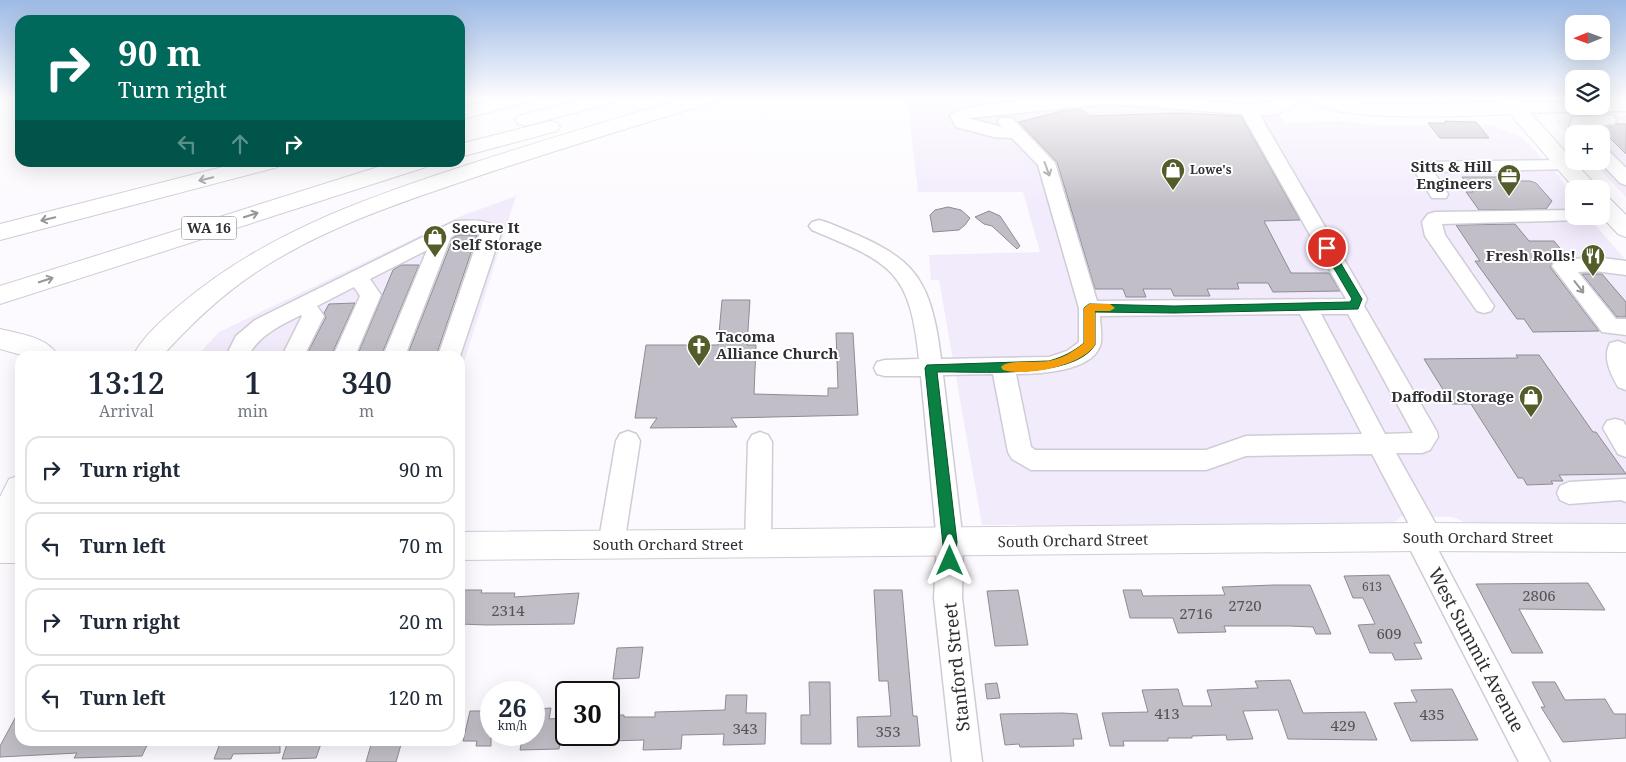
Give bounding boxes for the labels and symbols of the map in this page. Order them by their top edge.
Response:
north arrow [1565,15,1610,60]
place label: Sitts & Hill Engineers [1411,156,1493,193]
shop icon: Lowe's [1160,157,1186,191]
one-way arrow [1043,161,1052,177]
place label: Lowe's [1190,161,1232,178]
office icon: Sitts & Hill Engineers [1496,163,1522,197]
one-way arrow [198,175,214,184]
one-way arrow [243,209,259,219]
one-way arrow [41,215,57,224]
road number: WA 16 [182,217,236,240]
place label: Secure It Self Storage [452,217,542,254]
shop icon: Secure It Self Storage [422,224,448,258]
pin [1306,227,1348,269]
restaurant icon: Fresh Rolls! [1580,243,1606,277]
place label: Fresh Rolls! [1486,245,1576,265]
one-way arrow [38,275,54,284]
one-way arrow [1573,280,1584,293]
place label: Tacoma Alliance Church [716,326,838,363]
church icon: Tacoma Alliance Church [686,333,712,367]
shop icon: Daffodil Storage [1518,384,1544,418]
place label: Daffodil Storage [1391,386,1514,406]
street label: South Orchard Street [1403,527,1553,547]
street label: South Orchard Street [998,529,1148,551]
street label: South Orchard Street [593,534,743,554]
position arrow [923,534,975,586]
street label: West Summit Avenue [1423,563,1530,736]
house number: 613 [1362,578,1382,595]
house number: 2806 [1522,585,1556,605]
house number: 2720 [1228,595,1262,615]
house number: 2314 [491,600,525,620]
street label: Stanford Street [937,602,975,733]
house number: 2716 [1179,603,1213,623]
house number: 609 [1376,623,1402,643]
speed limit sign: 30 [555,681,620,746]
house number: 413 [1154,703,1180,723]
house number: 435 [1419,704,1445,724]
house number: 429 [1330,715,1356,735]
house number: 343 [732,718,758,738]
house number: 353 [875,721,901,741]

